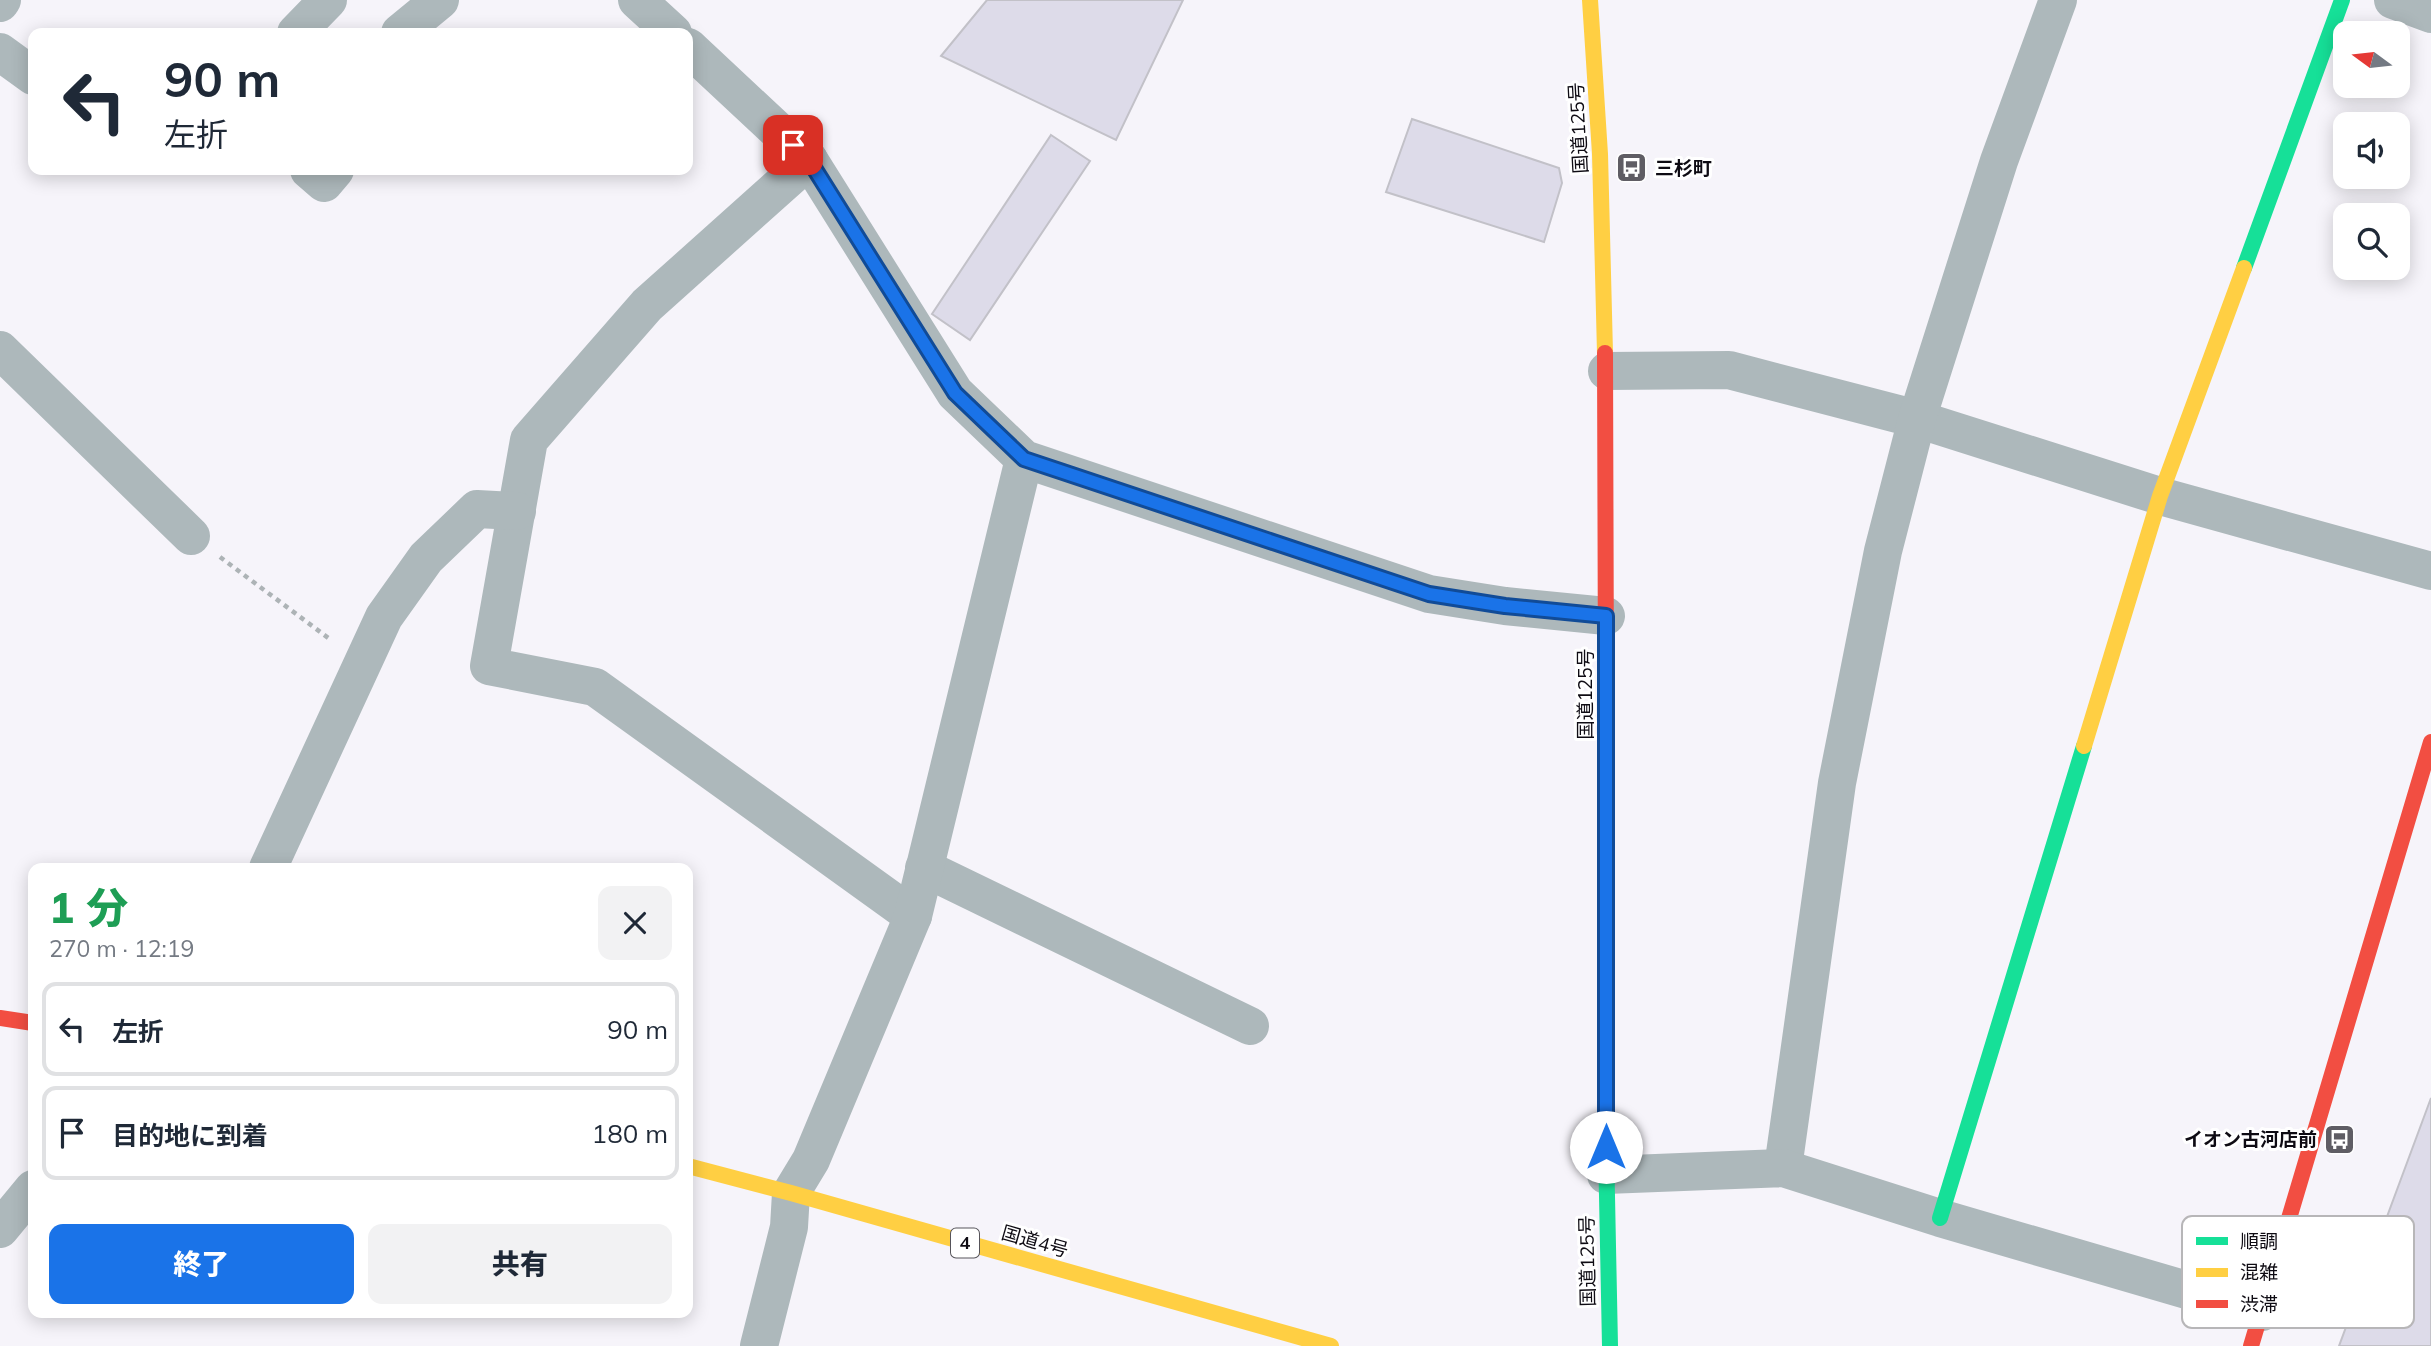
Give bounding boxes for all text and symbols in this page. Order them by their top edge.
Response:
north arrow [2333,21,2410,98]
map controls [2333,21,2410,280]
text: 90 m [164,48,280,109]
icon: left [49,56,140,147]
street label: 国道125号 [1564,82,1592,174]
button: sound [2333,112,2410,189]
text: 左折 [164,114,228,154]
pin [763,115,823,175]
icon: arrive [774,126,812,164]
bus stop icon: 三杉町 [1615,151,1649,185]
place label: 三杉町 [1655,156,1712,180]
button: search [2333,203,2410,280]
street label: 国道125号 [1573,648,1597,740]
text: 1 分 [49,881,128,934]
button: close [598,886,672,960]
text: 270 m · 12:19 [49,934,194,963]
icon: left [53,1010,91,1048]
text: 90 m [607,1013,668,1046]
text: 左折 [112,1015,164,1048]
position arrow [1569,1110,1643,1184]
icon: arrive [53,1114,91,1152]
text: 180 m [592,1117,668,1150]
text: 目的地に到着 [112,1119,268,1152]
bus stop icon: イオン古河店前 [2323,1122,2357,1156]
place label: イオン古河店前 [2184,1127,2317,1151]
street label: 国道125号 [1574,1215,1600,1307]
legend [2182,1216,2414,1328]
street label: 国道4号 [999,1220,1071,1262]
button: 終了 [49,1224,354,1304]
button: 共有 [368,1224,672,1304]
road number: 4 [951,1228,979,1258]
text: 順調 [2240,1229,2278,1253]
text: 混雑 [2240,1260,2278,1284]
text: 渋滞 [2240,1292,2278,1316]

